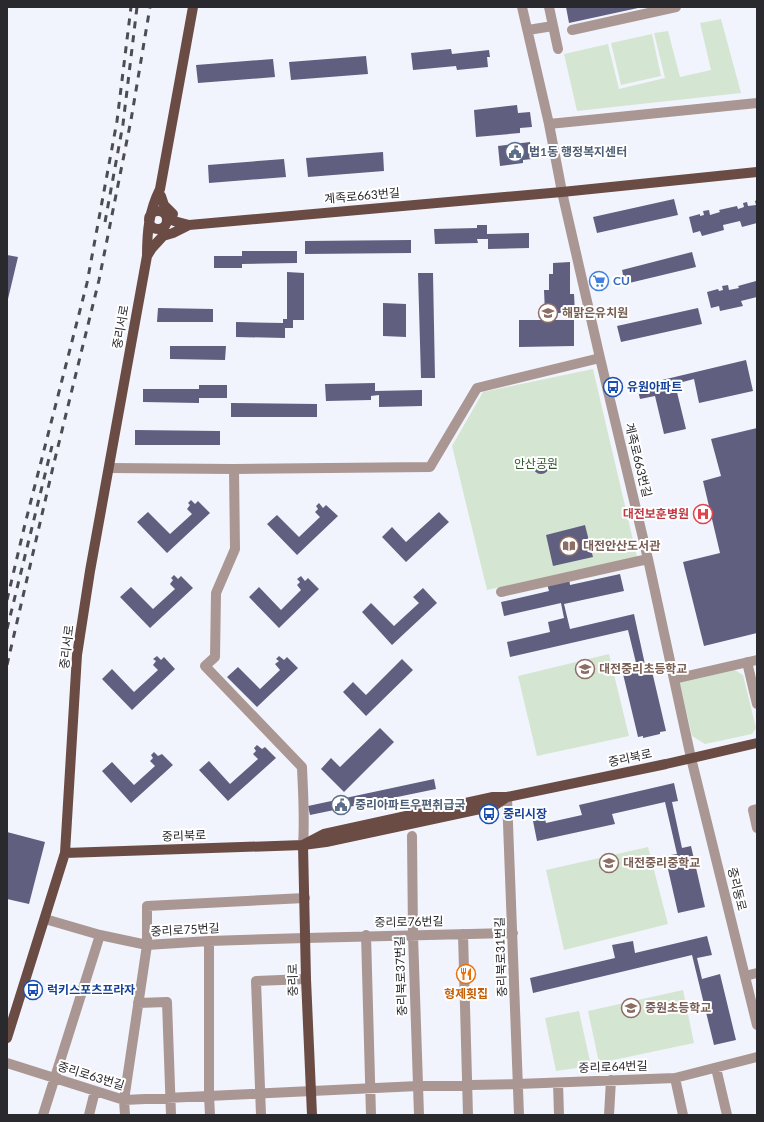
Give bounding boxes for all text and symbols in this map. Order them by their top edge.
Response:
public building icon: 법1동 행정복지센터 [504,141,526,163]
place label: 법1동 행정복지센터 [529,144,627,159]
street label: 계족로663번길 [323,185,401,206]
supermarket icon: CU [588,270,610,292]
place label: CU [613,273,630,288]
school or university icon: 해맑은유치원 [537,302,559,324]
street label: 중리서로 [109,304,132,350]
place label: 해맑은유치원 [562,305,628,320]
bus stop icon: 유원아파트 [602,376,624,398]
place label: 유원아파트 [627,379,682,394]
street label: 계족로663번길 [622,421,655,499]
park label: 안산공원 [514,456,558,471]
hospital icon: 대전보훈병원 [692,503,714,525]
place label: 대전보훈병원 [623,506,689,521]
library icon: 대전안산도서관 [558,535,580,557]
place label: 대전안산도서관 [583,538,660,553]
street label: 중리서로 [56,624,77,670]
school or university icon: 대전중리초등학교 [574,658,596,680]
place label: 대전중리초등학교 [599,661,687,676]
street label: 중리북로 [607,746,653,769]
public building icon: 중리아파트우편취급국 [330,794,352,816]
place label: 중리아파트우편취급국 [355,797,465,812]
bus stop icon: 중리시장 [478,803,500,825]
place label: 중리시장 [503,806,547,821]
street label: 중리북로 [162,827,206,844]
school or university icon: 대전중리중학교 [598,852,620,874]
place label: 대전중리중학교 [623,855,700,870]
street label: 중리동로 [725,866,750,912]
street label: 중리로76번길 [374,913,444,930]
street label: 중리북로31번길 [492,917,509,997]
street label: 중리로75번길 [150,920,220,939]
street label: 중리북로37번길 [392,936,409,1016]
street label: 중리로 [285,963,300,997]
restaurant icon: 형제횟집 [455,963,477,985]
bus stop icon: 럭키스포츠프라자 [22,979,44,1001]
place label: 럭키스포츠프라자 [47,982,135,997]
place label: 형제횟집 [444,986,488,1001]
school or university icon: 중원초등학교 [620,997,642,1019]
place label: 중원초등학교 [645,1000,711,1015]
street label: 중리로63번길 [56,1058,126,1093]
street label: 중리로64번길 [578,1058,648,1075]

